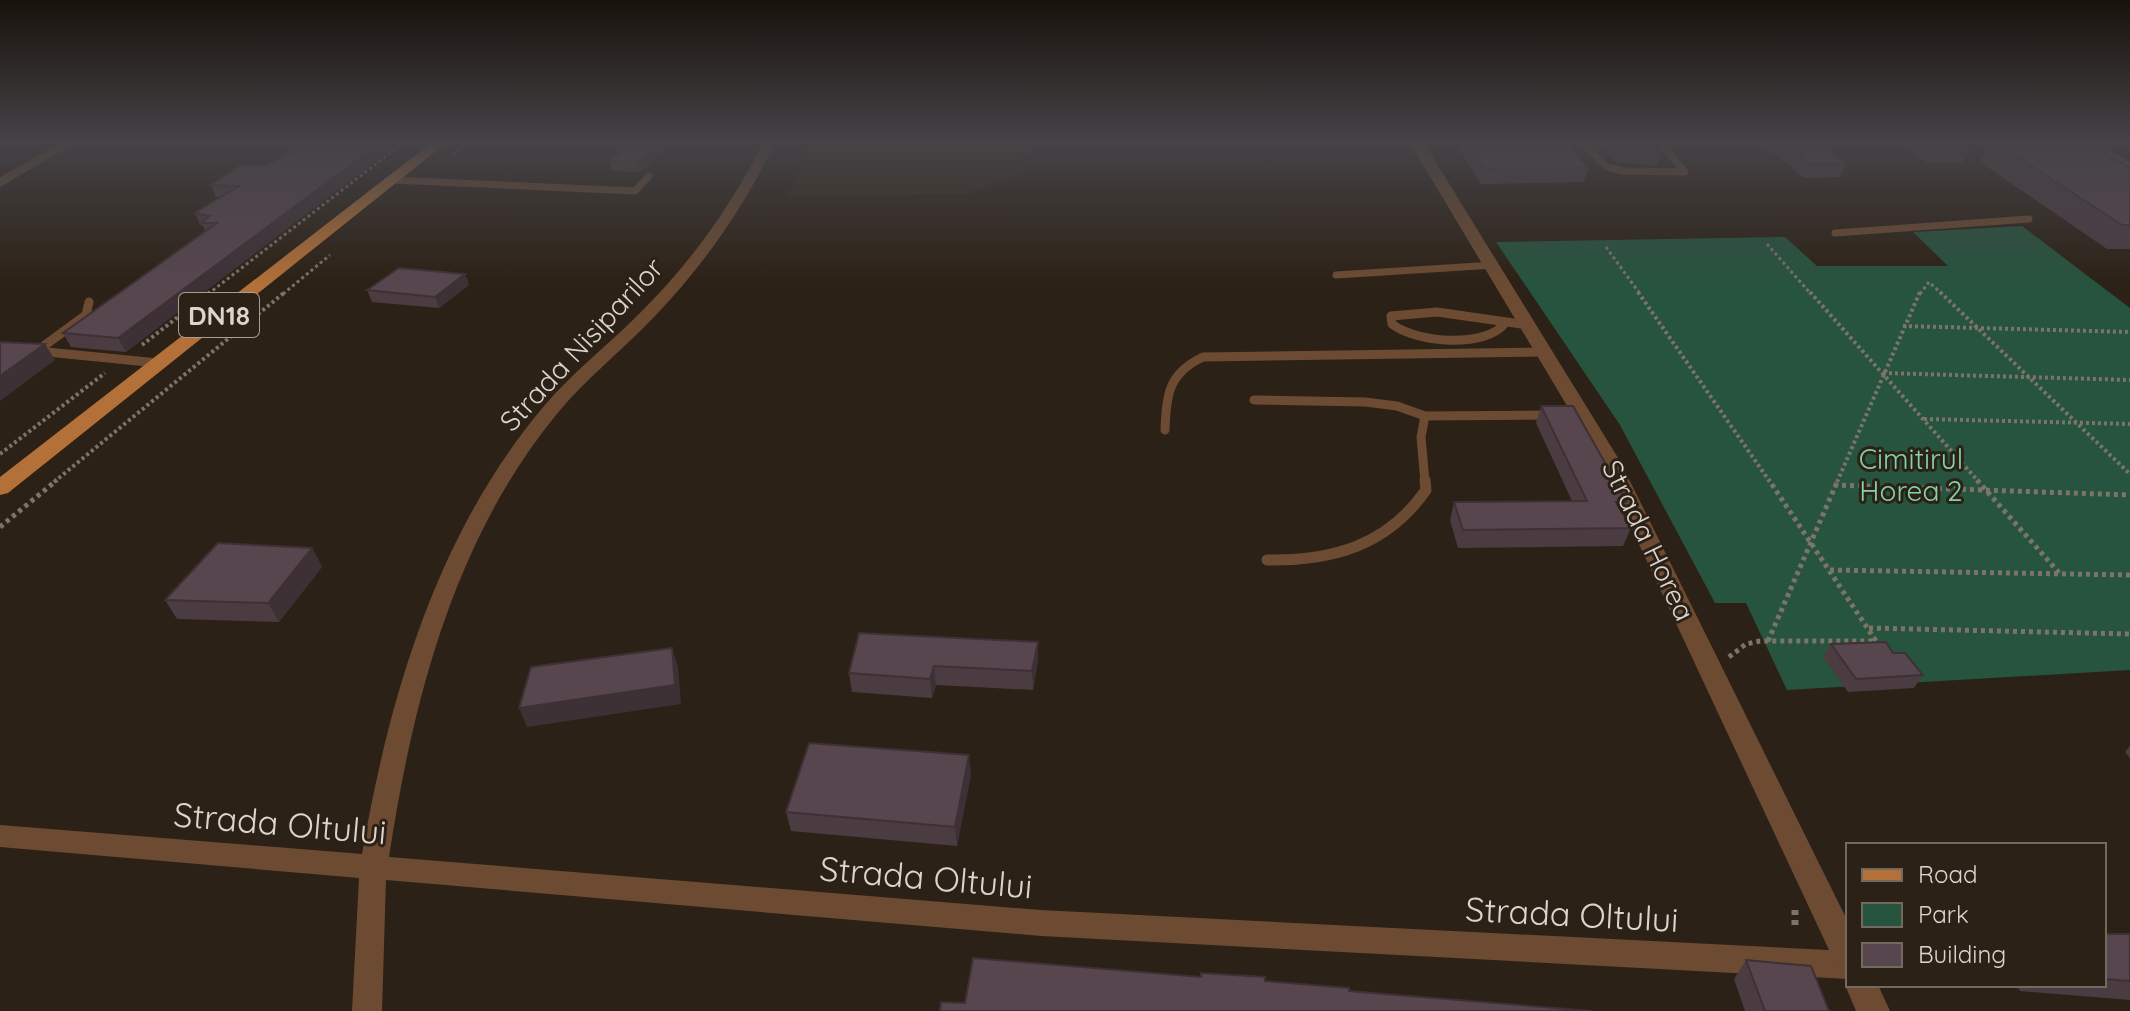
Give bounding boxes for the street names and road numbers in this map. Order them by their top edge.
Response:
street label: Strada Nisiparilor [492,250,670,438]
road number: DN18 [179,293,259,337]
street label: Strada Horea [1595,454,1703,626]
street label: Strada Oltului [172,792,388,854]
street label: Strada Oltului [818,846,1034,908]
street label: Strada Oltului [1464,887,1680,941]

